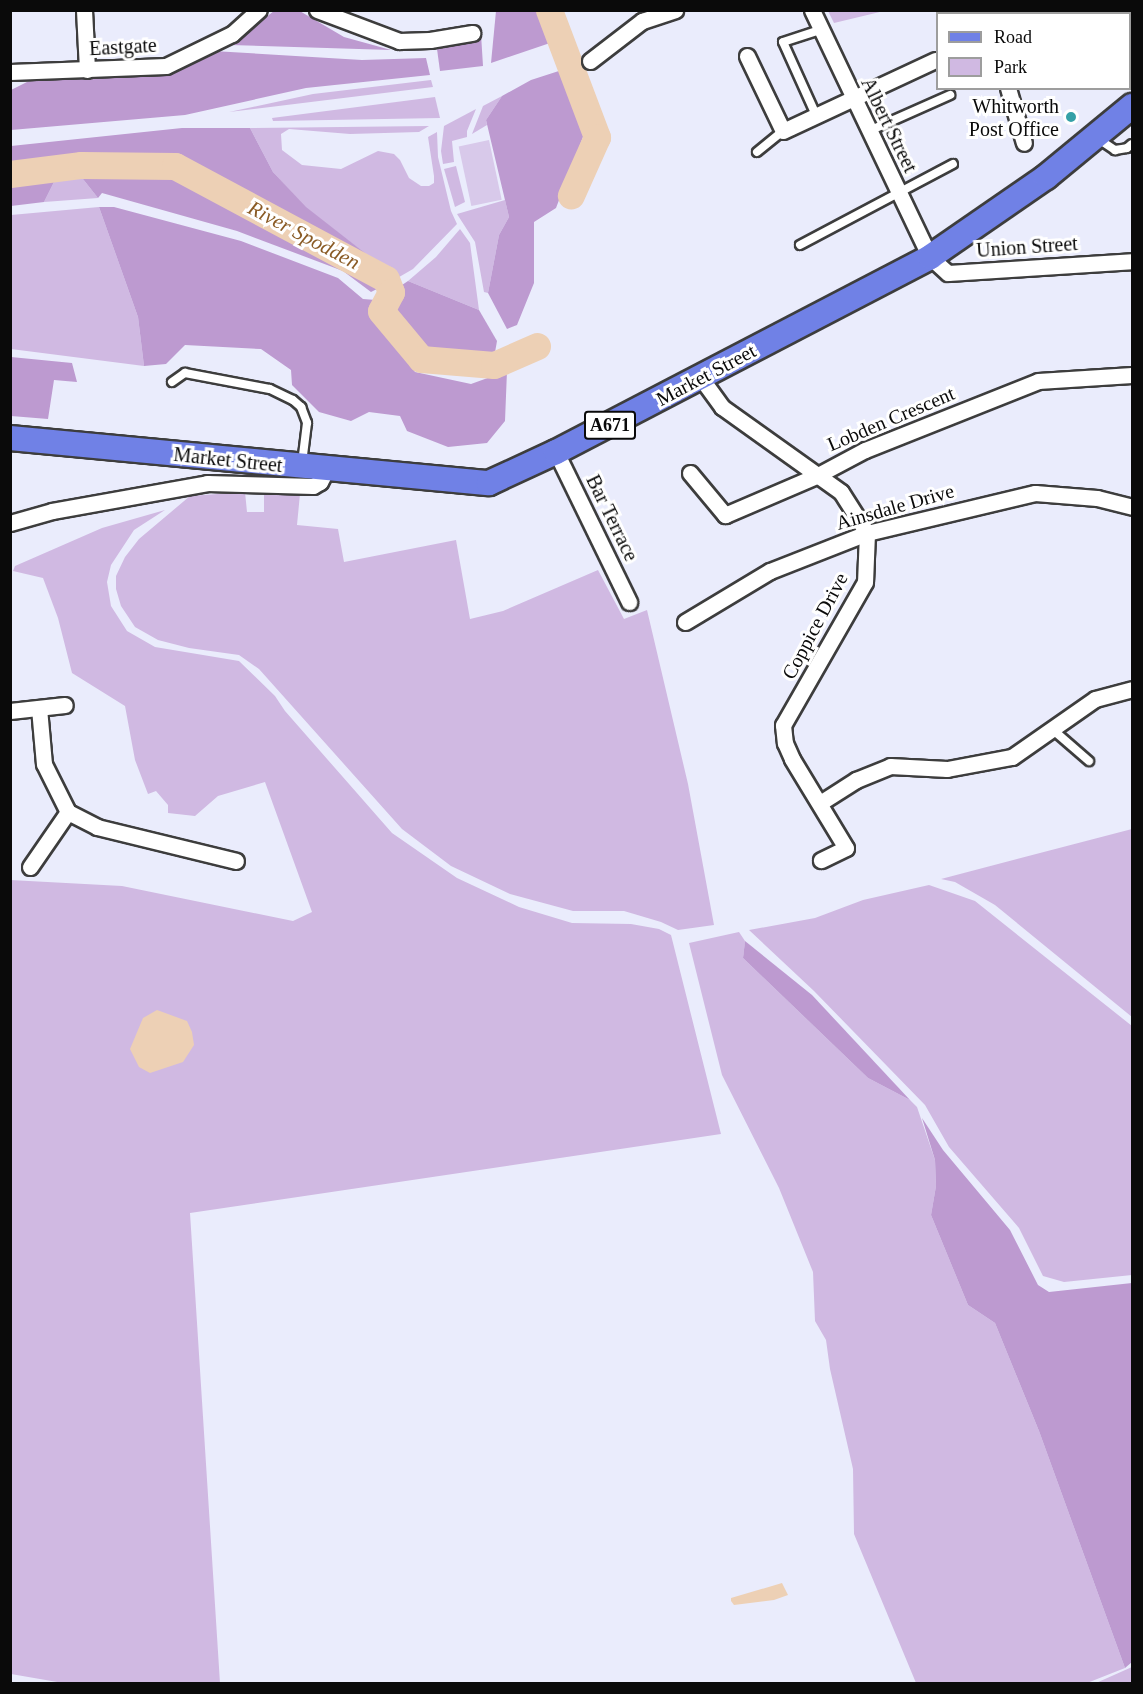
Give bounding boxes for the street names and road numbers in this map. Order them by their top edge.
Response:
street label: Eastgate [89,33,157,61]
street label: Albert Street [856,74,922,176]
street label: Union Street [975,231,1079,263]
street label: Market Street [652,339,760,411]
street label: Lobden Crescent [824,381,958,457]
road number: A671 [583,410,637,440]
street label: Market Street [172,442,284,478]
street label: Bar Terrace [581,471,643,565]
street label: Ainsdale Drive [833,479,957,535]
street label: Coppice Drive [777,569,853,683]

